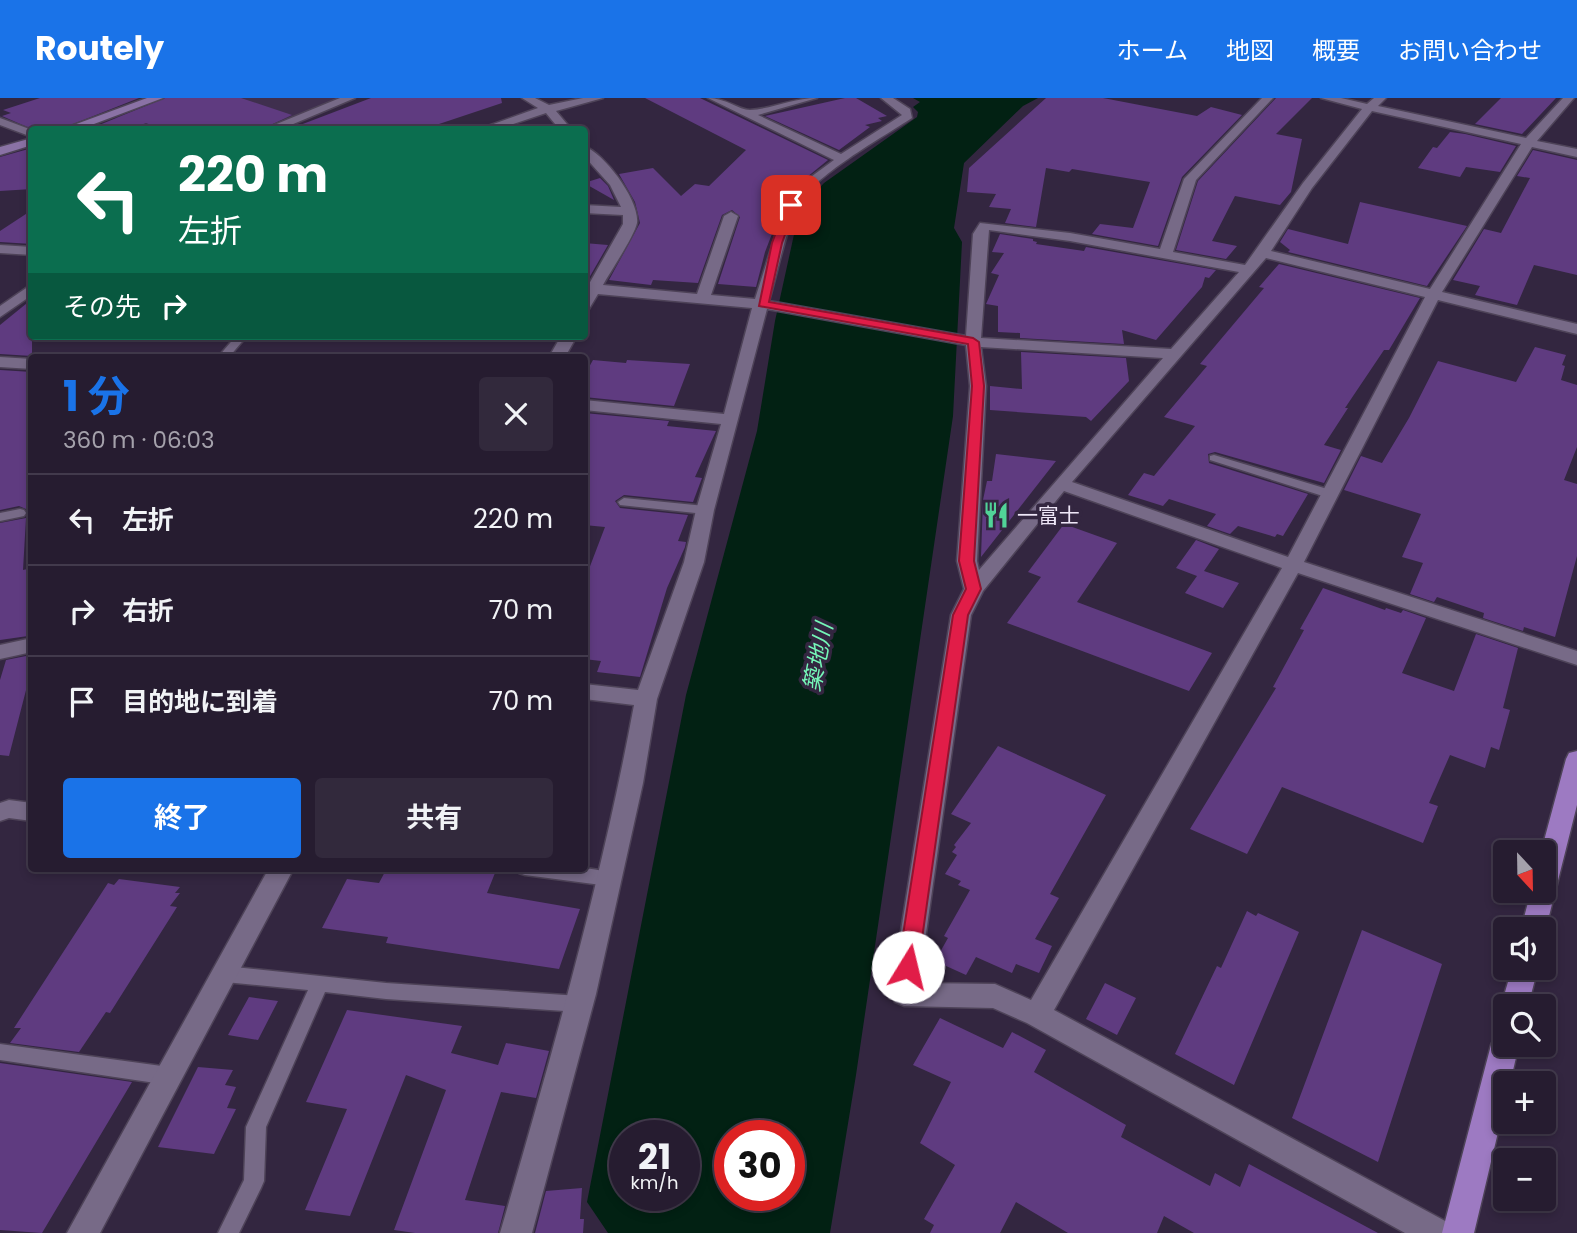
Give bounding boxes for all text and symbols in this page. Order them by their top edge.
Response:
text: Routely [35,25,164,72]
text: ホーム [1117,34,1188,67]
text: 地図 [1226,34,1274,67]
text: 概要 [1312,34,1360,67]
text: お問い合わせ [1398,34,1542,67]
text: 220 m [178,141,328,209]
icon: left [63,154,154,245]
pin [761,175,821,235]
icon: arrive [772,186,810,224]
text: 左折 [178,208,242,253]
icon: right [155,287,193,325]
text: その先 [63,289,141,325]
text: 1 分 [63,367,130,426]
button: close [479,377,553,451]
text: 360 m · 06:03 [63,424,215,456]
restaurant icon: 一富士 [981,500,1011,530]
icon: left [63,501,101,539]
text: 220 m [473,501,553,537]
place label: 一富士 [1017,501,1080,530]
text: 左折 [122,502,174,538]
icon: right [63,592,101,630]
text: 70 m [489,592,553,628]
text: 右折 [122,593,174,629]
water label: 築地川 [796,617,841,694]
icon: arrive [63,683,101,721]
text: 70 m [489,683,553,719]
text: 目的地に到着 [122,684,278,720]
button: 終了 [63,778,301,858]
button: 共有 [315,778,553,858]
north arrow [1493,840,1556,903]
map controls [1493,840,1556,1211]
button: sound [1493,917,1556,980]
position arrow [871,930,945,1004]
button: search [1493,994,1556,1057]
button: + [1493,1071,1556,1134]
speed limit sign: 30 [714,1120,805,1211]
text: 21 [638,1132,671,1181]
button: − [1493,1148,1556,1211]
text: km/h [631,1170,678,1195]

